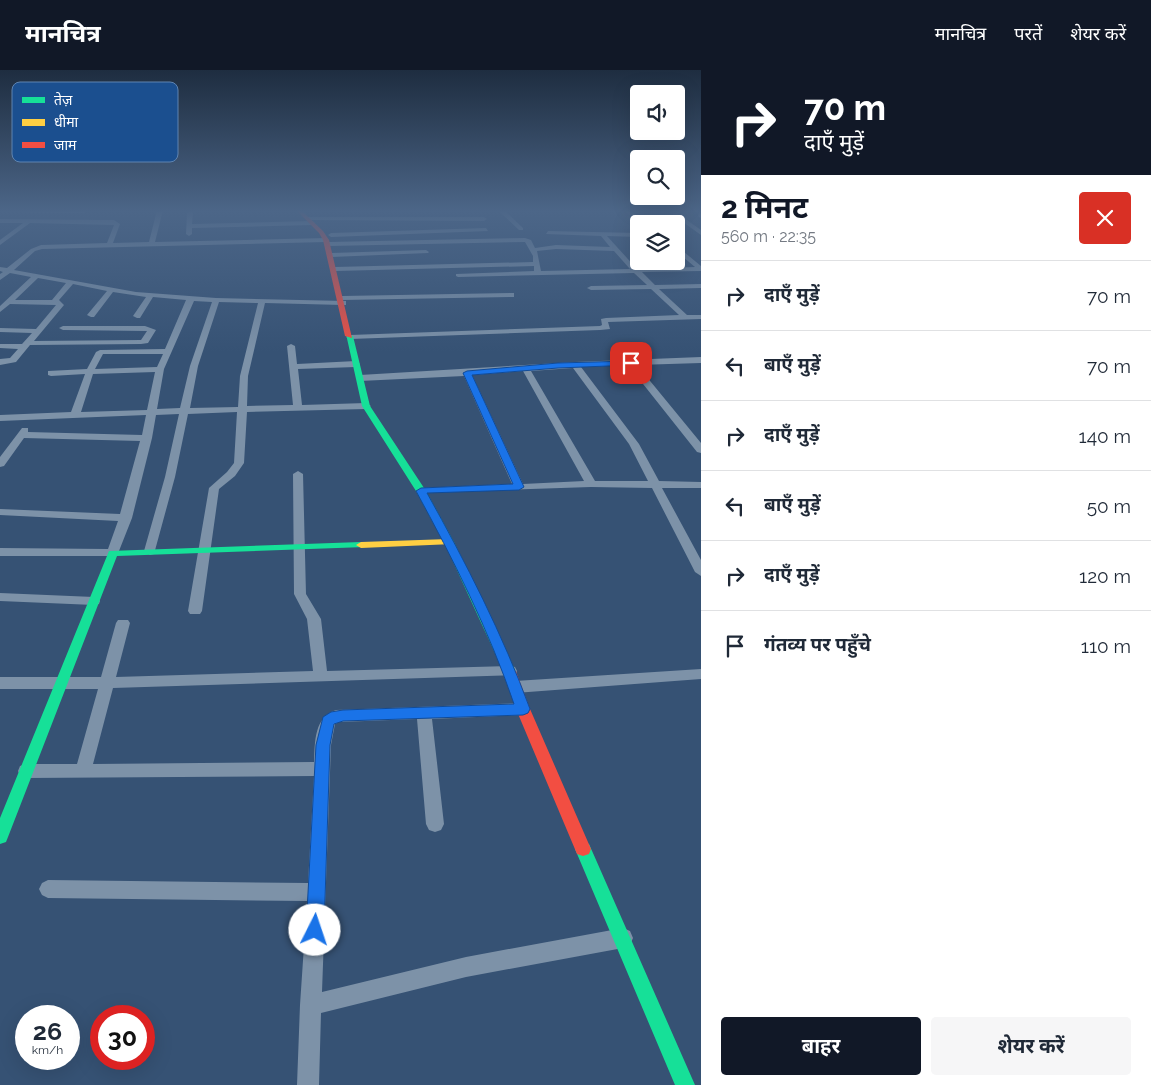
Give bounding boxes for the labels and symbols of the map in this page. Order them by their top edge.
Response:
legend [12,82,178,162]
text: तेज़ [54,91,73,108]
text: धीमा [54,114,79,130]
text: जाम [54,137,77,153]
pin [610,342,652,384]
position arrow [288,903,340,955]
speed limit sign: 30 [90,1005,155,1070]

